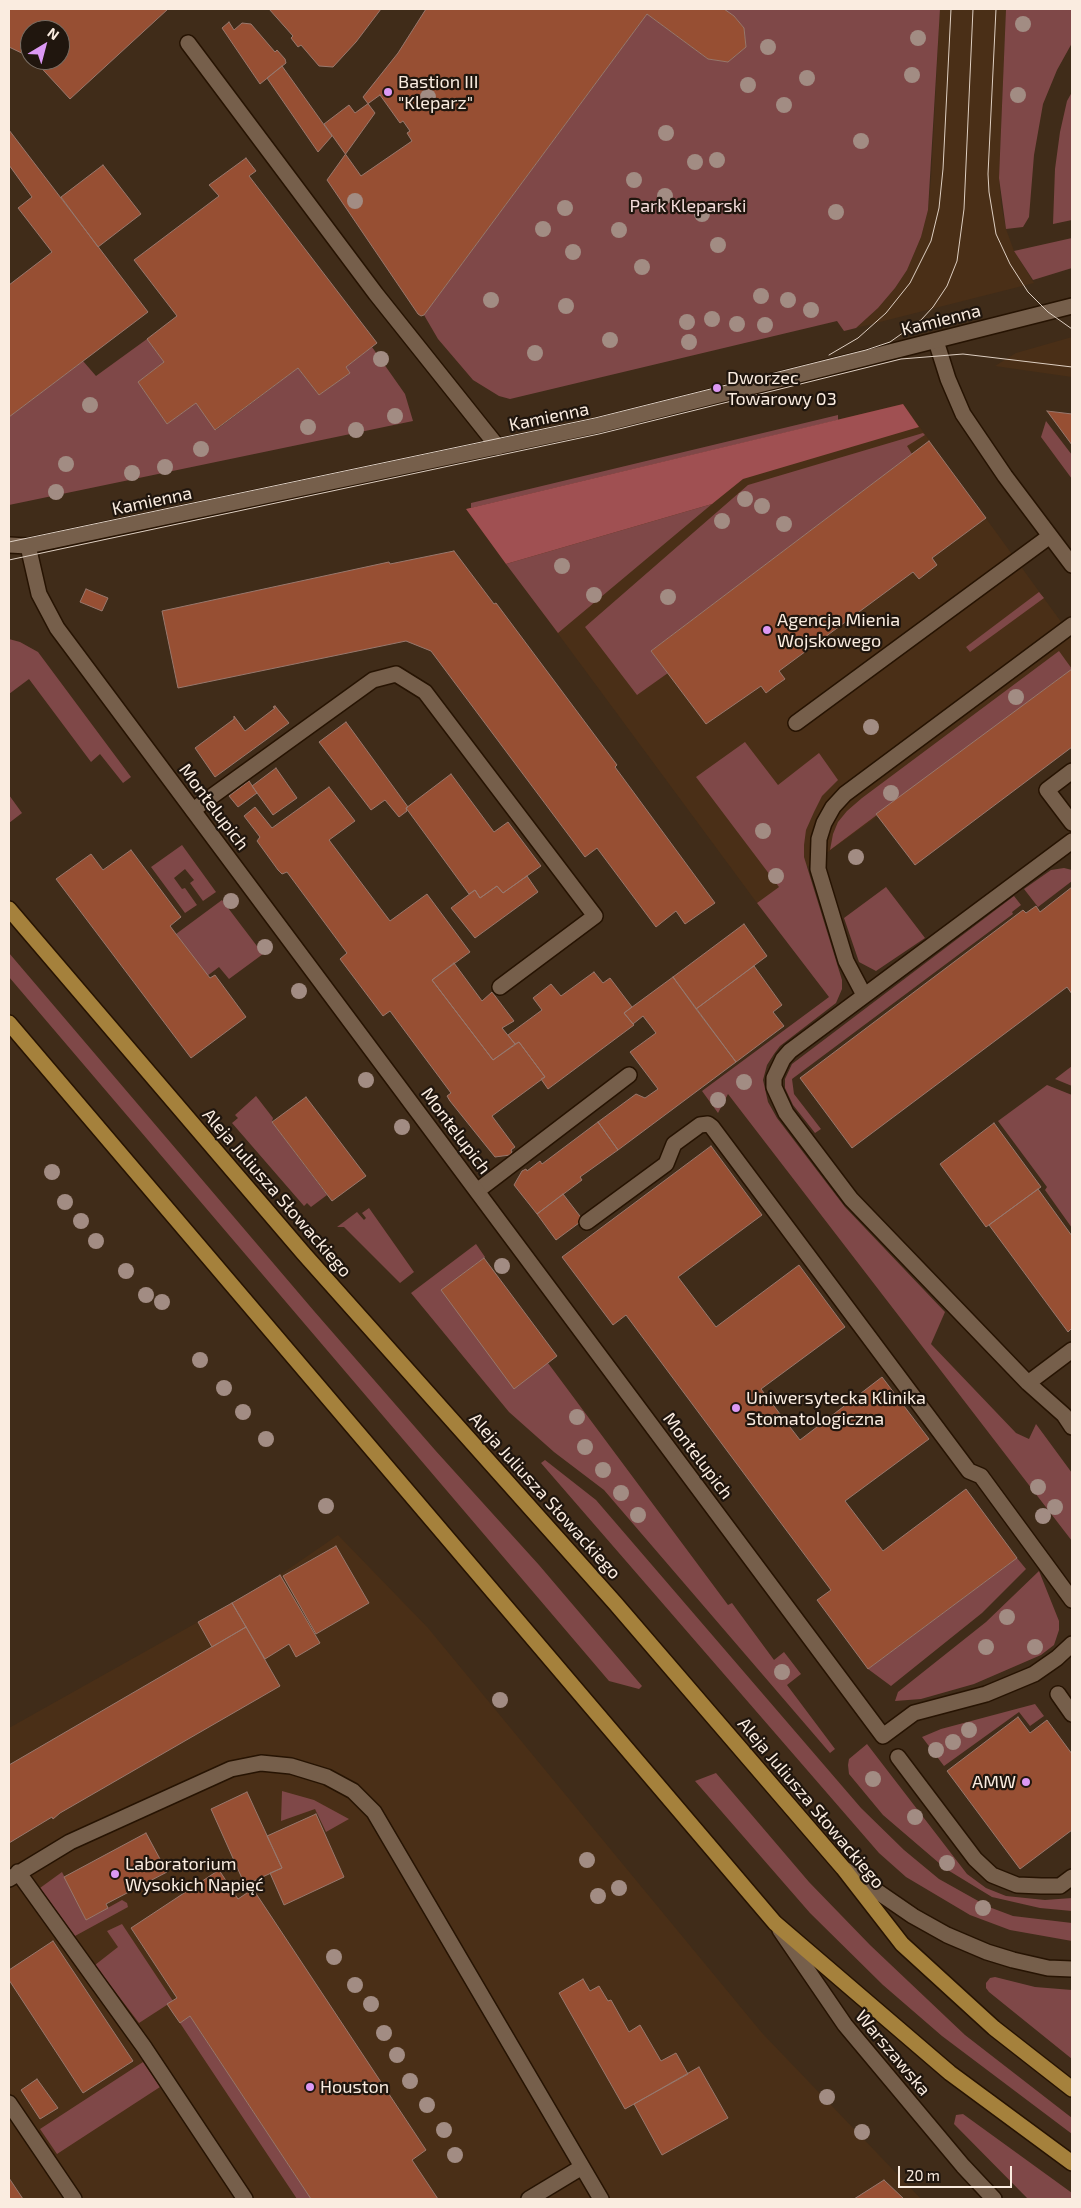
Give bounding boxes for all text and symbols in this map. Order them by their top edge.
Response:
north arrow [20,20,70,70]
text: N [45,24,63,43]
place label: Bastion III "Kleparz" [398,71,478,114]
marker: Bastion III "Kleparz" [382,86,394,98]
park label: Park Kleparski [630,195,746,217]
street label: Kamienna [899,300,983,340]
place label: Dworzec Towarowy 03 [727,367,837,409]
marker: Dworzec Towarowy 03 [711,382,723,394]
street label: Kamienna [507,398,591,436]
street label: Kamienna [110,482,194,520]
place label: Agencja Mienia Wojskowego [777,609,900,652]
marker: Agencja Mienia Wojskowego [761,624,773,636]
street label: Montelupich [174,759,254,855]
street label: Montelupich [416,1083,496,1179]
street label: Aleja Juliusza Słowackiego [198,1104,356,1282]
place label: Uniwersytecka Klinika Stomatologiczna [746,1387,926,1430]
marker: Uniwersytecka Klinika Stomatologiczna [730,1402,742,1414]
street label: Aleja Juliusza Słowackiego [465,1408,625,1584]
street label: Montelupich [658,1408,738,1504]
street label: Aleja Juliusza Słowackiego [733,1713,889,1893]
place label: AMW [972,1771,1016,1793]
marker: AMW [1020,1776,1032,1788]
place label: Laboratorium Wysokich Napięć [125,1853,264,1896]
marker: Laboratorium Wysokich Napięć [109,1868,121,1880]
street label: Warszawska [851,2006,935,2100]
place label: Houston [320,2076,389,2098]
marker: Houston [304,2081,316,2093]
scale bar [901,2156,1015,2188]
text: 20 m [906,2166,940,2184]

